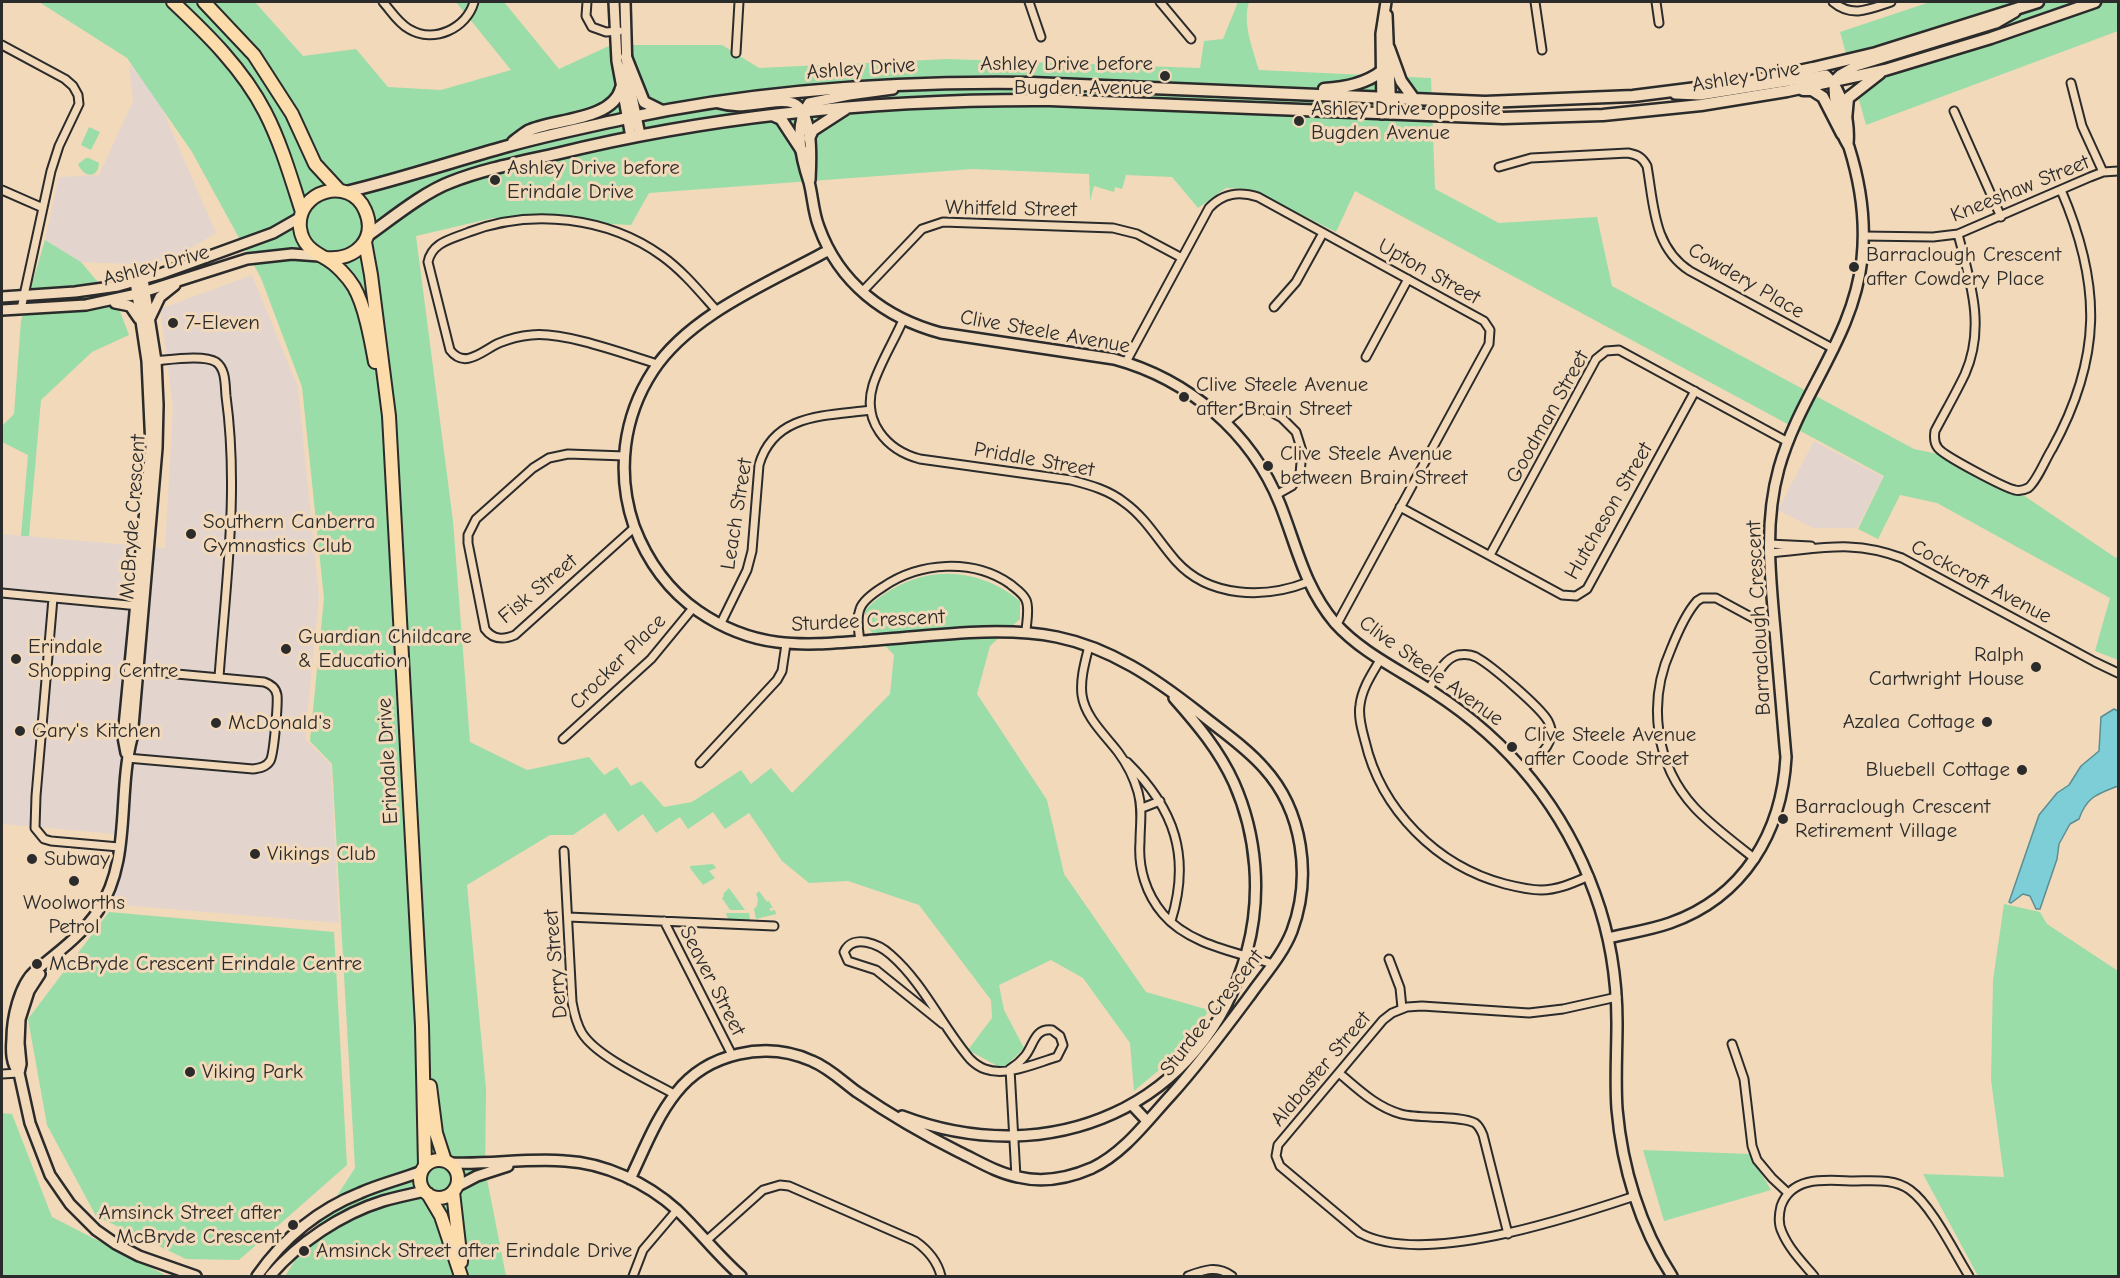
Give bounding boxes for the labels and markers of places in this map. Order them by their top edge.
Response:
place label: Ashley Drive before Bugden Avenue [980,51,1153,101]
marker: Ashley Drive before Bugden Avenue [1158,69,1172,83]
place label: Ashley Drive opposite Bugden Avenue [1311,96,1501,146]
marker: Ashley Drive opposite Bugden Avenue [1292,114,1306,128]
place label: Ashley Drive before Erindale Drive [507,155,680,205]
marker: Ashley Drive before Erindale Drive [488,173,502,187]
place label: Barraclough Crescent after Cowdery Place [1866,242,2061,292]
marker: Barraclough Crescent after Cowdery Place [1847,260,1861,274]
place label: 7-Eleven [185,310,260,336]
marker: 7-Eleven [166,316,180,330]
place label: Clive Steele Avenue after Brain Street [1196,372,1368,422]
marker: Clive Steele Avenue after Brain Street [1177,390,1191,404]
place label: Clive Steele Avenue between Brain Street [1280,441,1467,491]
marker: Clive Steele Avenue between Brain Street [1261,459,1275,473]
place label: Southern Canberra Gymnastics Club [203,509,375,559]
marker: Southern Canberra Gymnastics Club [184,527,198,541]
place label: Guardian Childcare & Education [298,624,472,674]
place label: Erindale Shopping Centre [28,634,178,684]
marker: Guardian Childcare & Education [279,642,293,656]
place label: Ralph Cartwright House [1869,642,2024,692]
marker: Erindale Shopping Centre [9,652,23,666]
marker: Ralph Cartwright House [2029,660,2043,674]
place label: Azalea Cottage [1843,709,1975,735]
place label: McDonald's [228,710,331,736]
marker: Azalea Cottage [1980,715,1994,729]
marker: McDonald's [209,716,223,730]
place label: Gary's Kitchen [32,718,161,744]
place label: Clive Steele Avenue after Coode Street [1524,722,1696,772]
marker: Gary's Kitchen [13,724,27,738]
marker: Clive Steele Avenue after Coode Street [1505,740,1519,754]
place label: Bluebell Cottage [1865,757,2010,783]
marker: Bluebell Cottage [2015,763,2029,777]
place label: Barraclough Crescent Retirement Village [1795,794,1990,844]
marker: Barraclough Crescent Retirement Village [1776,812,1790,826]
place label: Vikings Club [267,841,376,867]
place label: Subway [44,846,110,872]
marker: Vikings Club [248,847,262,861]
marker: Subway [25,852,39,866]
marker: Woolworths Petrol [67,874,81,888]
place label: Woolworths Petrol [23,890,125,940]
place label: McBryde Crescent Erindale Centre [49,951,362,977]
marker: McBryde Crescent Erindale Centre [30,957,44,971]
place label: Viking Park [202,1059,303,1085]
marker: Viking Park [183,1065,197,1079]
place label: Amsinck Street after McBryde Crescent [98,1200,281,1250]
marker: Amsinck Street after McBryde Crescent [286,1218,300,1232]
place label: Amsinck Street after Erindale Drive [316,1238,632,1264]
marker: Amsinck Street after Erindale Drive [297,1244,311,1258]

